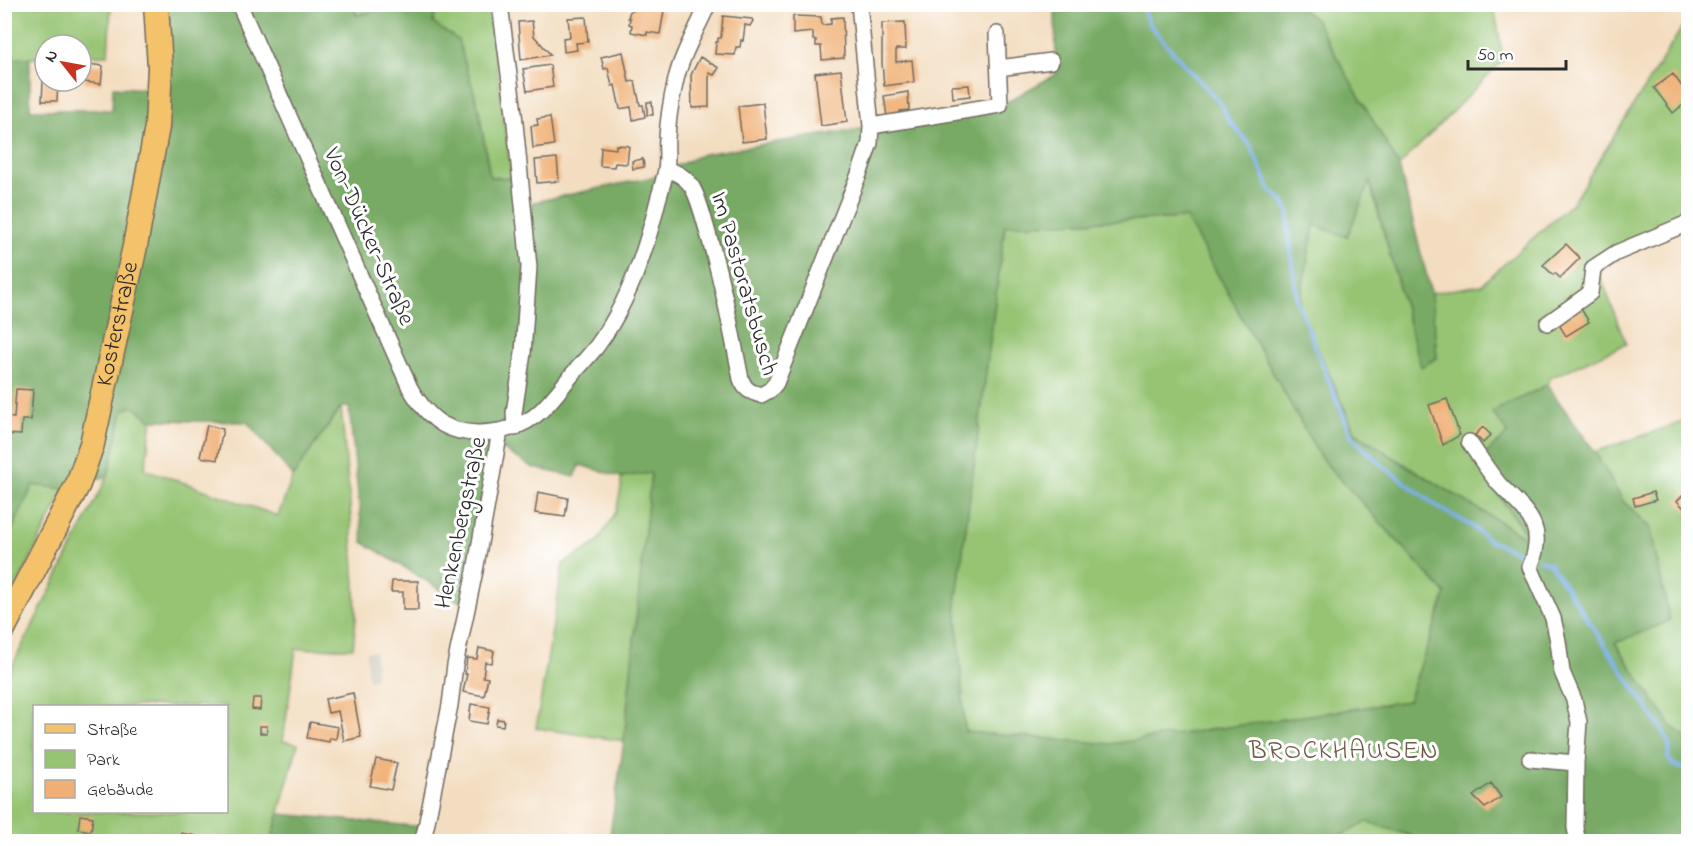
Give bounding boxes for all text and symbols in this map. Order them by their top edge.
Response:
north arrow [33,33,93,93]
scale bar [1468,33,1566,71]
text: 50 m [1477,43,1514,69]
text: N [39,45,65,67]
street label: Von-Dücker-Straße [313,142,423,332]
street label: Im Pastoratsbusch [700,188,786,380]
street label: Kosterstraße [87,258,149,390]
street label: Henkenbergstraße [427,433,497,612]
legend [33,705,228,813]
text: Straße [87,718,138,744]
district label: BROCKHAUSEN [1248,733,1439,771]
text: Park [87,748,120,774]
text: Gebäude [87,778,154,804]

